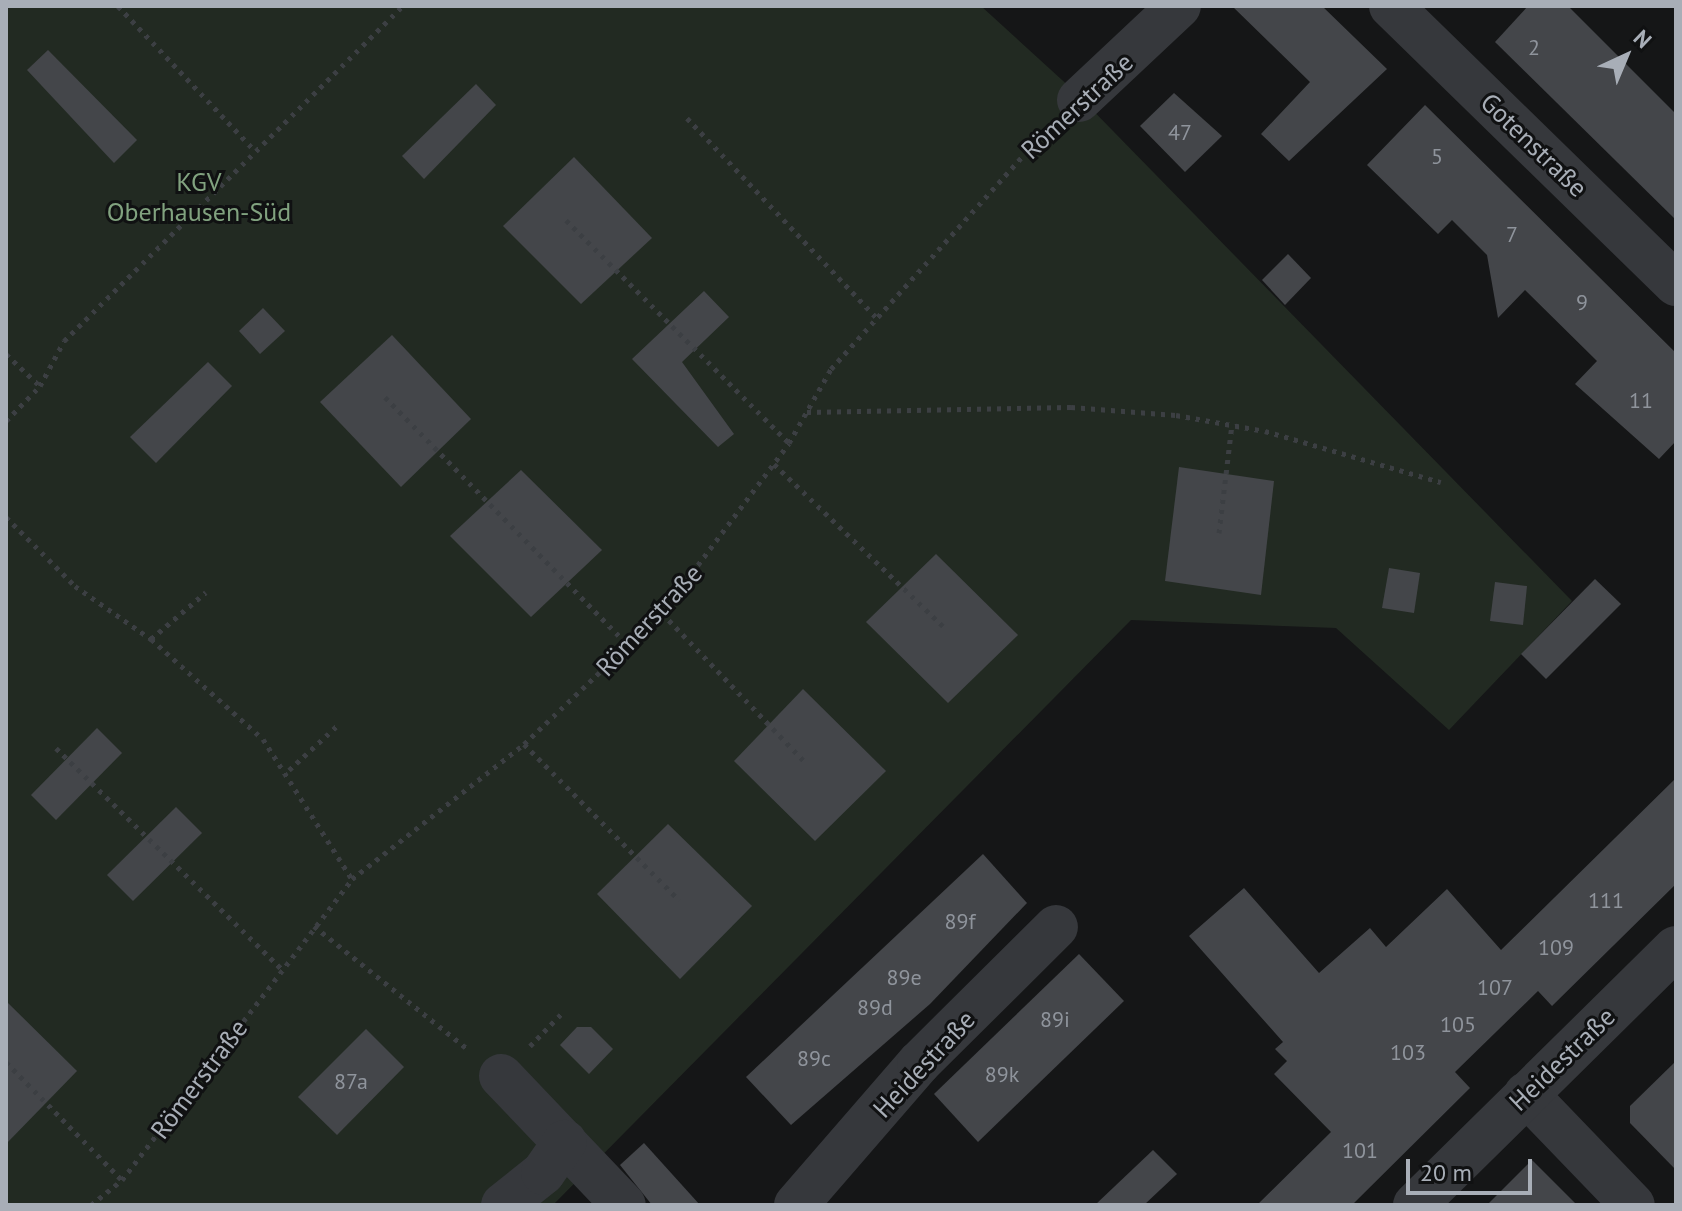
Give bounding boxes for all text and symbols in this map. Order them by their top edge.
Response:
north arrow [1586,16,1666,96]
text: N [1628,24,1658,54]
house number: 2 [1528,35,1540,61]
street label: Römerstraße [1015,46,1139,166]
street label: Gotenstraße [1474,87,1594,203]
house number: 47 [1168,120,1192,146]
house number: 5 [1431,144,1443,170]
park label: KGV Oberhausen-Süd [107,166,291,228]
house number: 7 [1506,222,1518,248]
house number: 9 [1576,290,1588,316]
house number: 11 [1629,388,1653,414]
street label: Römerstraße [589,558,709,682]
house number: 111 [1588,888,1624,914]
house number: 89f [945,909,975,935]
house number: 109 [1538,935,1574,961]
house number: 89e [886,965,922,991]
house number: 107 [1477,975,1513,1001]
house number: 89d [857,995,893,1021]
street label: Heidestraße [1503,1001,1621,1117]
street label: Heidestraße [867,1004,981,1124]
house number: 89i [1040,1007,1070,1033]
house number: 105 [1440,1012,1476,1038]
street label: Römerstraße [144,1013,254,1145]
house number: 103 [1390,1040,1426,1066]
house number: 89c [797,1046,831,1072]
house number: 89k [985,1062,1019,1088]
house number: 87a [334,1069,368,1095]
house number: 101 [1342,1138,1378,1164]
scale bar [1410,1143,1536,1193]
text: 20 m [1420,1157,1472,1188]

